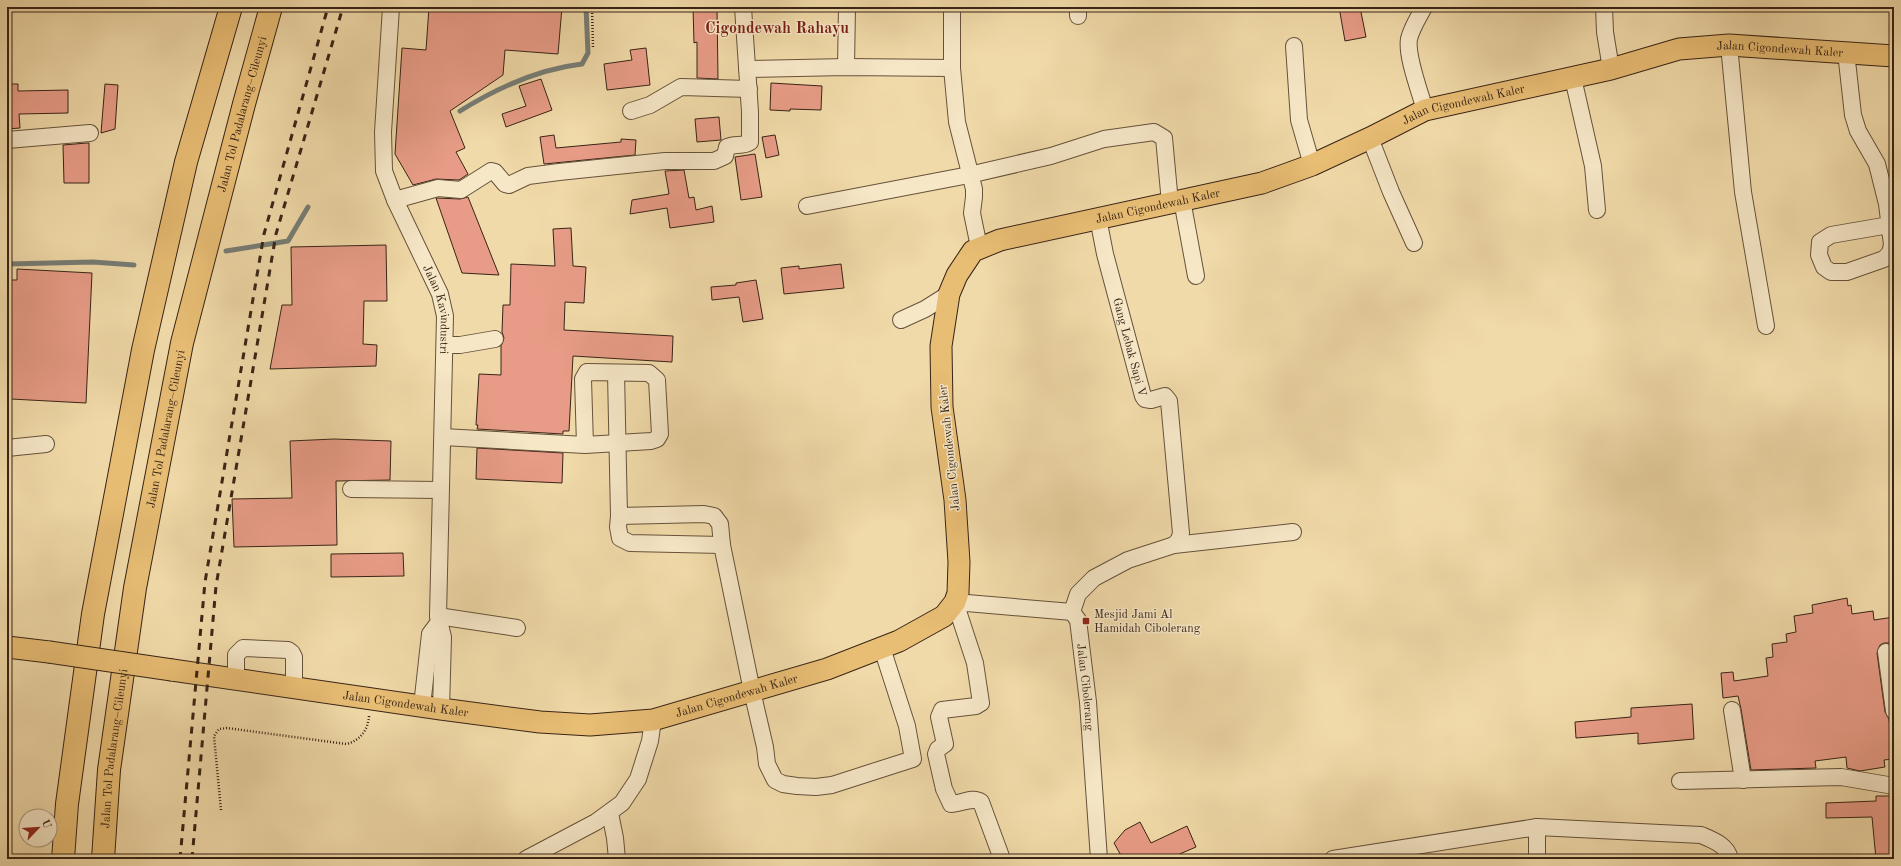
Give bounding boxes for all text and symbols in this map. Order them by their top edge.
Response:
district label: Cigondewah Rahayu [705,21,849,37]
street label: Jalan Tol Padalarang–Cileunyi [216,35,269,194]
street label: Jalan Cigondewah Kaler [1716,40,1844,60]
street label: Jalan Cigondewah Kaler [1400,83,1526,128]
street label: Jalan Cigondewah Kaler [1095,187,1221,226]
street label: Jalan Kavindustri [420,263,450,354]
street label: Gang Lebak Sapi V [1110,297,1148,398]
street label: Jalan Tol Padalarang–Cileunyi [145,349,188,509]
street label: Jalan Cigondewah Kaler [937,384,963,512]
place label: Mesjid Jami Al Hamidah Cibolerang [1094,609,1201,635]
marker: Mesjid Jami Al Hamidah Cibolerang [1081,616,1091,626]
street label: Jalan Cibolerang [1074,643,1095,732]
street label: Jalan Tol Padalarang–Cileunyi [100,668,130,829]
street label: Jalan Cigondewah Kaler [674,673,800,720]
street label: Jalan Cigondewah Kaler [342,690,469,720]
north arrow [18,808,58,848]
text: U [39,818,53,831]

